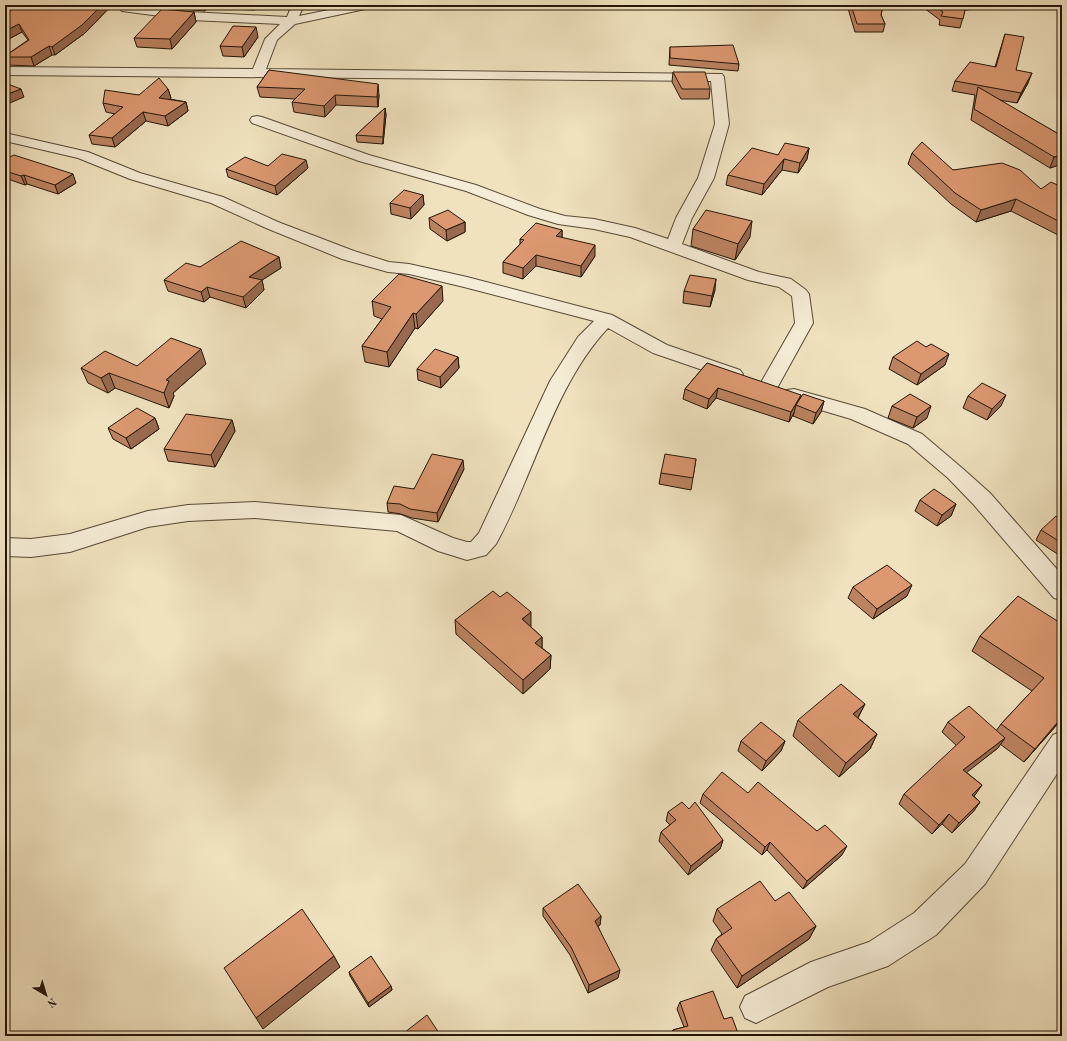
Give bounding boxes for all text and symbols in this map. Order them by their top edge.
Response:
north arrow [26,975,66,1015]
text: N [44,995,58,1009]

